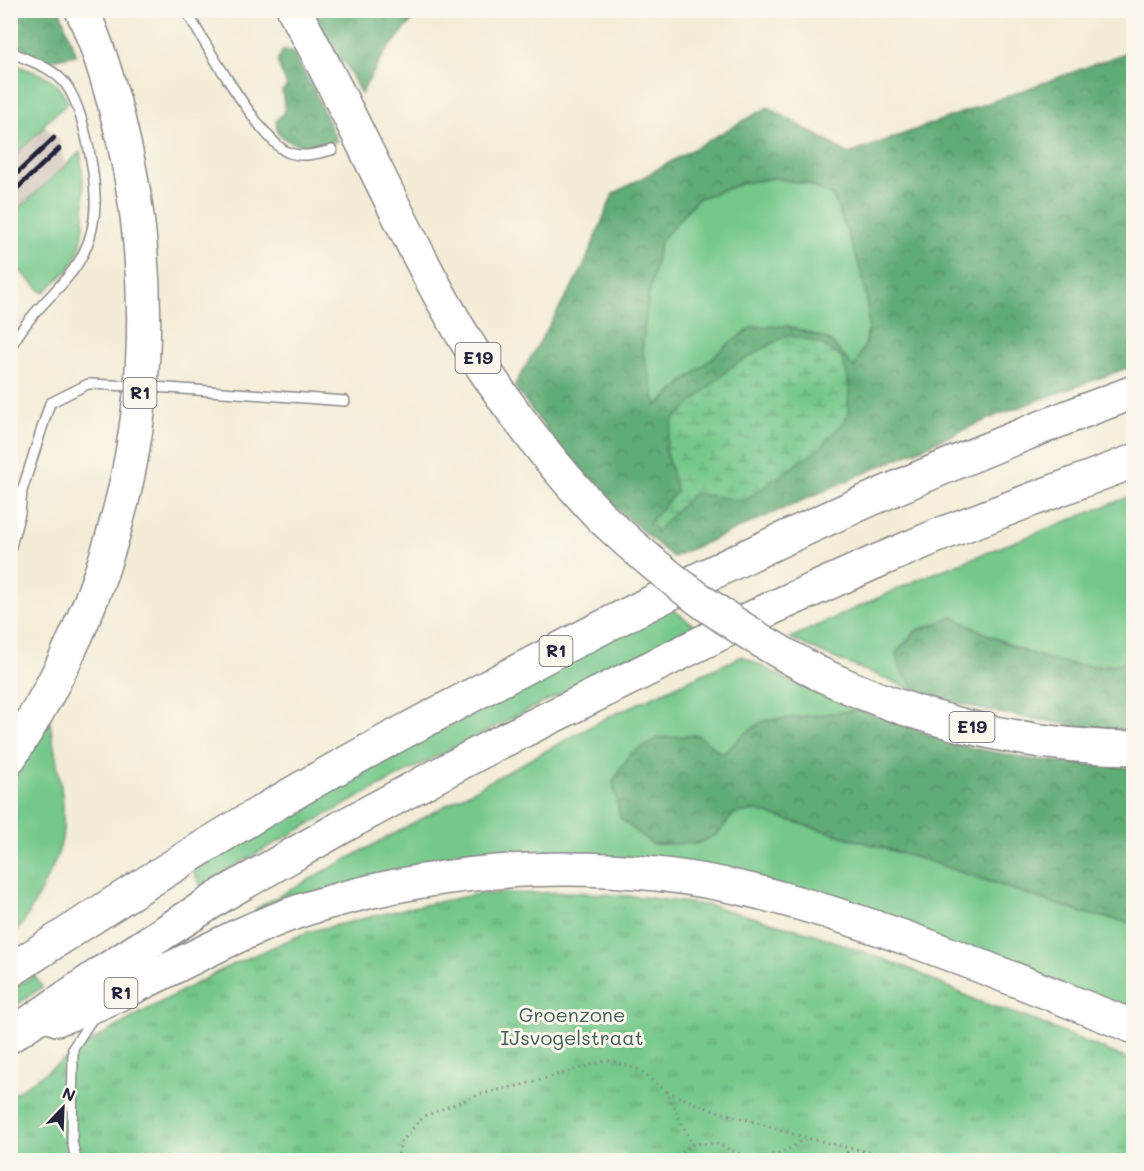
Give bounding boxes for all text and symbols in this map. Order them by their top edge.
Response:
road number: E19 [456,343,500,373]
road number: R1 [124,378,156,408]
road number: R1 [540,636,572,666]
road number: E19 [950,712,994,742]
road number: R1 [104,978,138,1008]
park label: Groenzone IJsvogelstraat [500,1001,644,1050]
north arrow [33,1078,93,1138]
text: N [59,1082,79,1106]

